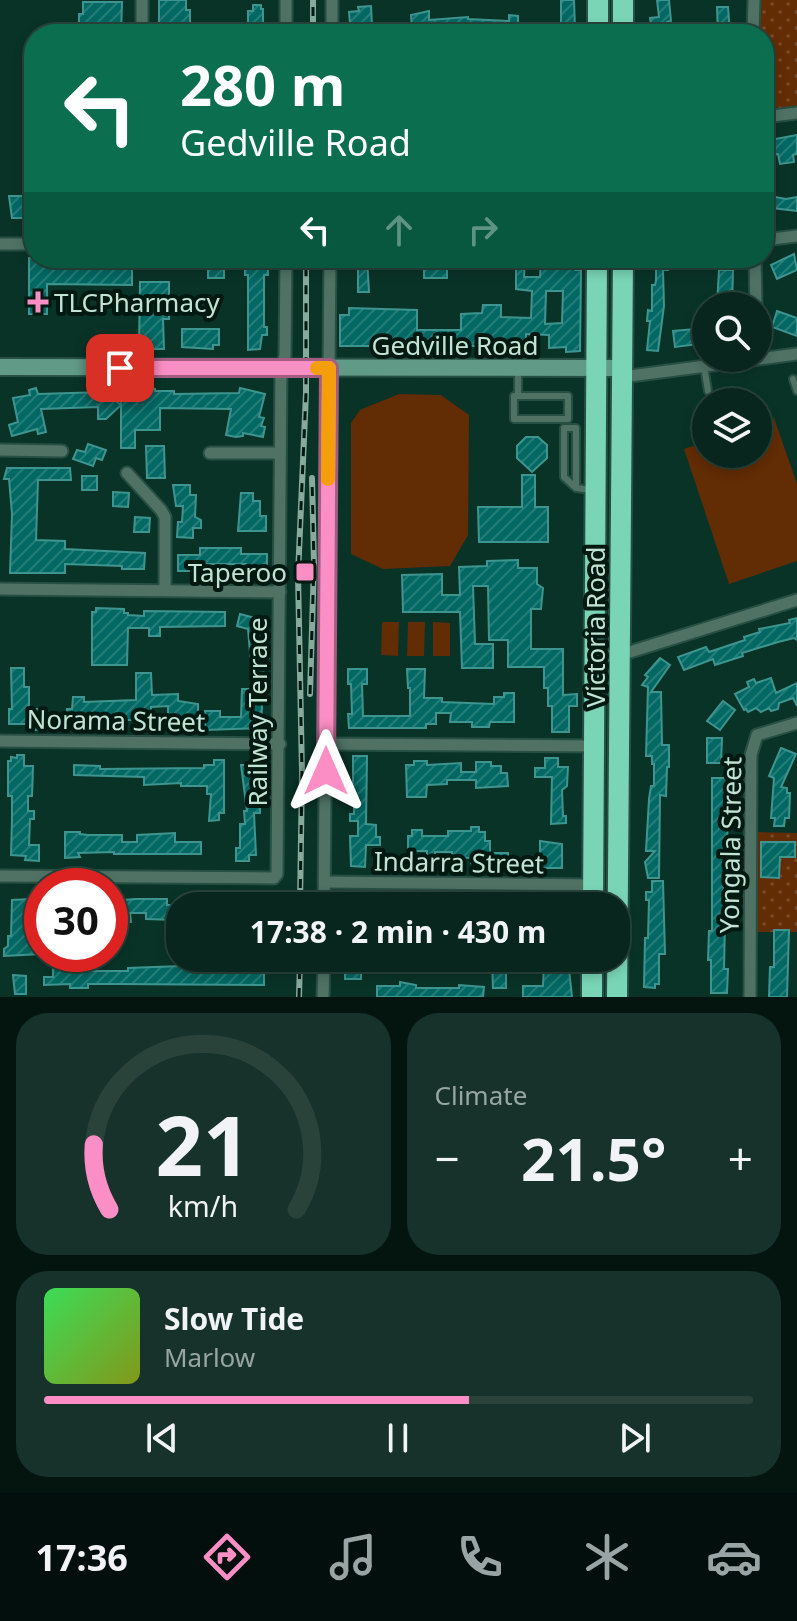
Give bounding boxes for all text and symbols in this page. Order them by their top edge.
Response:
text: 280 m [180,46,345,122]
icon: left [48,56,152,160]
text: Gedville Road [180,118,411,167]
icon: left [293,208,337,252]
icon: ahead [377,208,421,252]
icon: right [461,208,505,252]
place label: TLCPharmacy [54,284,220,320]
map controls [692,292,772,468]
button: search [692,292,772,372]
marker: TLCPharmacy [29,293,47,311]
street label: Gedville Road [372,327,538,363]
pin [86,334,154,402]
icon: arrive [98,346,142,390]
button: layers [692,388,772,468]
street label: Victoria Road [577,546,613,708]
place label: Taperoo [188,554,287,590]
marker: Taperoo [294,561,316,583]
street label: Railway Terrace [239,617,275,807]
street label: Norama Street [26,700,206,740]
position arrow [284,729,368,813]
street label: Yongala Street [710,756,750,934]
street label: Indarra Street [374,843,544,881]
speed limit sign: 30 [24,868,128,972]
text: 17:38 · 2 min · 430 m [250,911,546,952]
text: Climate [435,1077,527,1113]
text: 21 [156,1087,251,1200]
text: 21.5° [521,1117,666,1199]
text: − [435,1128,460,1188]
text: + [728,1128,753,1188]
text: km/h [168,1186,238,1225]
text: Slow Tide [164,1298,304,1339]
text: Marlow [164,1339,255,1375]
icon: previous [140,1416,184,1460]
icon: pause [376,1416,420,1460]
icon: next [613,1416,657,1460]
icon: directions [199,1529,255,1585]
icon: music [325,1529,381,1585]
icon: phone [452,1529,508,1585]
icon: climate [579,1529,635,1585]
icon: car [706,1529,762,1585]
text: 17:36 [35,1533,128,1582]

